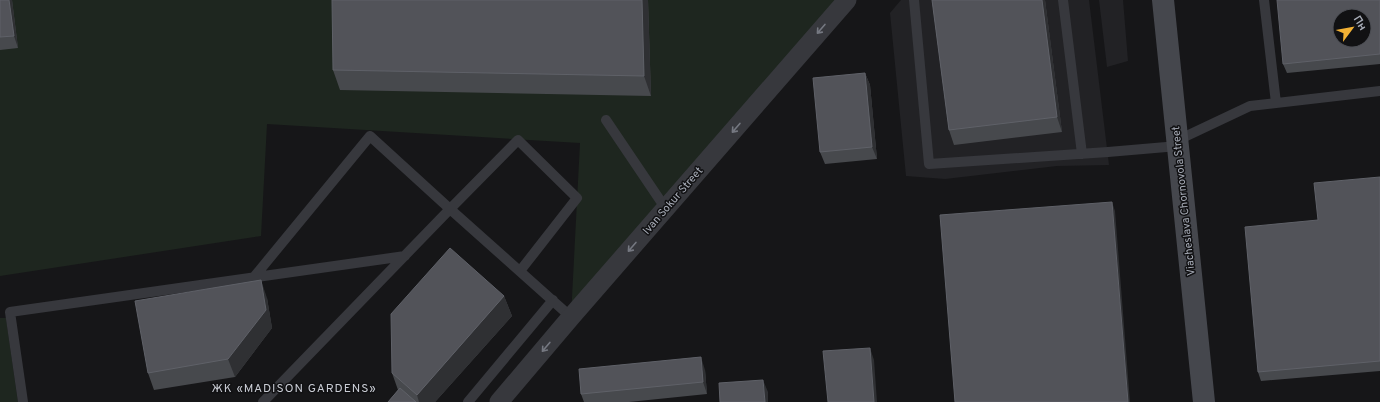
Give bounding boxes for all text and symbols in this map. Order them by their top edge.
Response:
north arrow [1332,8,1372,48]
text: Пн [1350,13,1370,33]
one-way arrow [817,24,826,35]
one-way arrow [732,122,741,133]
street label: Viacheslava Chornovola Street [1169,125,1199,277]
street label: Ivan Sokur Street [640,164,706,238]
one-way arrow [628,241,637,252]
one-way arrow [542,341,551,352]
district label: ЖК «MADISON GARDENS» [211,381,377,397]

